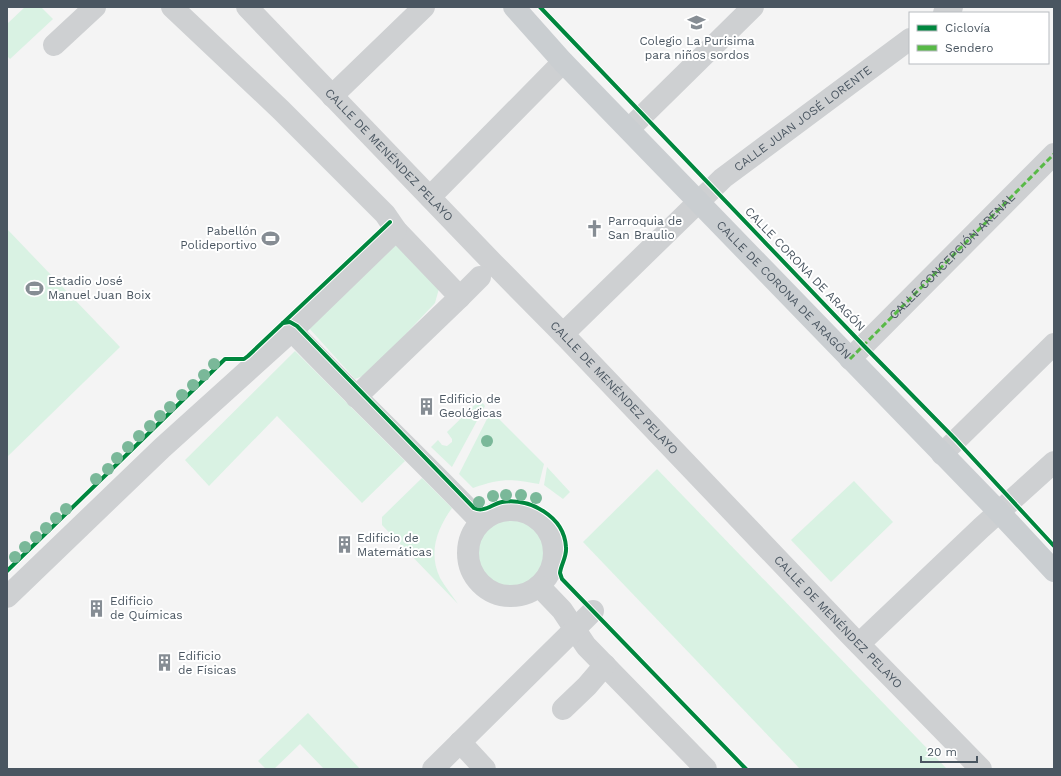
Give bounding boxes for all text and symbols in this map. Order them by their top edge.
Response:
school or university icon: Colegio La Purísima para niños sordos [687,12,707,32]
legend [909,12,1049,64]
text: Ciclovía [945,21,990,35]
place label: Colegio La Purísima para niños sordos [639,34,755,62]
text: Sendero [945,41,993,55]
street label: CALLE JUAN JOSÉ LORENTE [731,63,875,174]
street label: CALLE DE MENÉNDEZ PELAYO [322,86,456,224]
street label: CALLE CONCEPCIÓN ARENAL [887,190,1018,322]
street label: CALLE CORONA DE ARAGÓN [742,204,868,334]
place label: Parroquia de San Braulio [608,214,682,242]
church icon: Parroquia de San Braulio [585,218,605,238]
street label: CALLE DE CORONA DE ARAGÓN [714,218,854,362]
place label: Pabellón Polideportivo [180,224,257,252]
sports icon: Pabellón Polideportivo [260,228,280,248]
place label: Estadio José Manuel Juan Boix [48,274,151,302]
sports icon: Estadio José Manuel Juan Boix [25,278,45,298]
street label: CALLE DE MENÉNDEZ PELAYO [547,318,681,457]
place label: Edificio de Geológicas [439,392,502,420]
building icon: Edificio de Geológicas [416,396,436,416]
place label: Edificio de Matemáticas [357,531,432,559]
building icon: Edificio de Matemáticas [334,535,354,555]
street label: CALLE DE MENÉNDEZ PELAYO [771,553,905,691]
place label: Edificio de Químicas [110,594,183,622]
building icon: Edificio de Químicas [87,598,107,618]
place label: Edificio de Físicas [178,649,236,677]
building icon: Edificio de Físicas [155,653,175,673]
scale bar [921,738,977,764]
text: 20 m [927,745,957,759]

